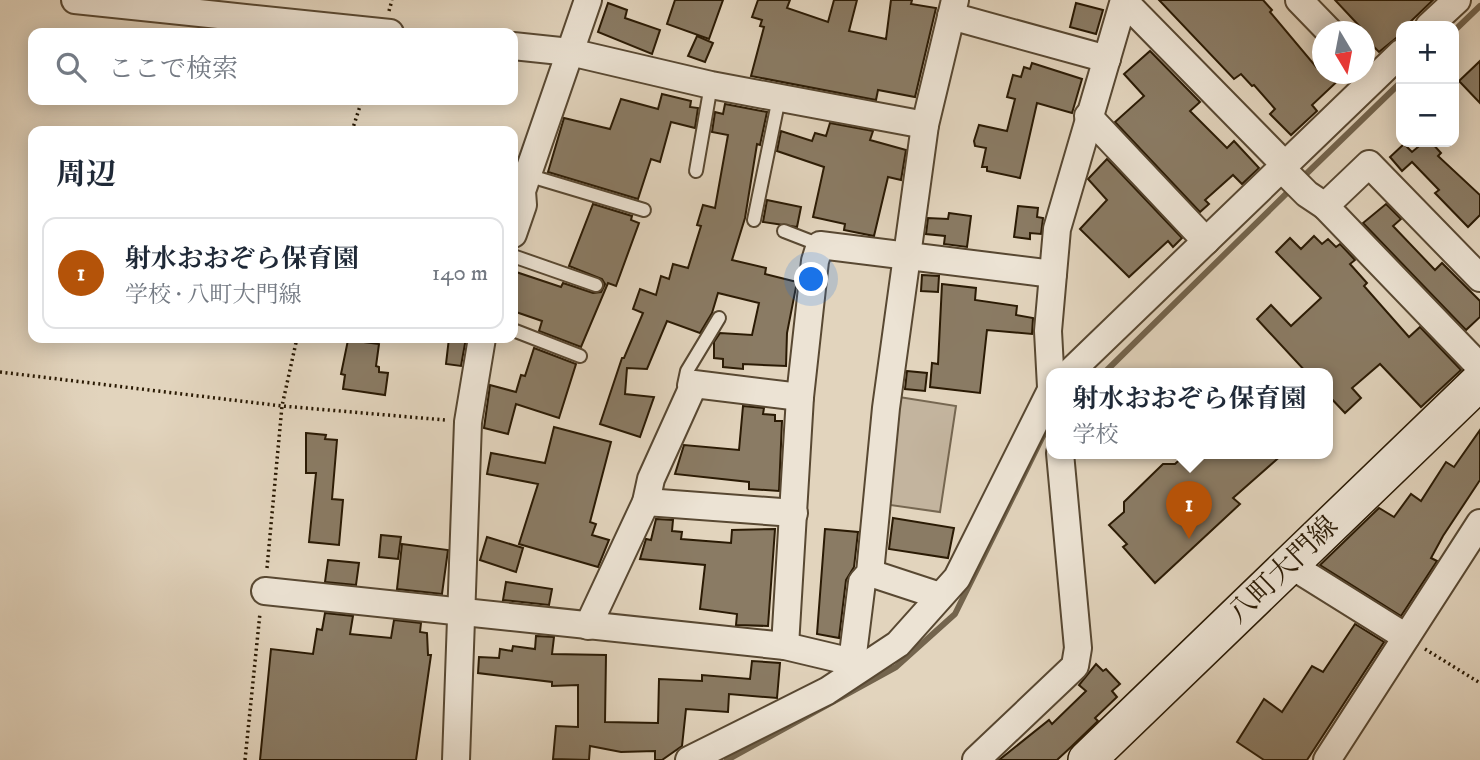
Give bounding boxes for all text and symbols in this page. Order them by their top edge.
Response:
north arrow [1312,21,1375,84]
map controls [1396,21,1459,147]
button: + [1396,21,1459,84]
search box [28,28,518,105]
icon: search [52,48,90,86]
text: ここで検索 [108,53,238,86]
button: − [1396,84,1459,147]
text: 周辺 [56,157,116,194]
text: 射水おおぞら保育園 [125,243,359,276]
text: 1 [77,259,85,288]
text: 140 m [432,259,488,288]
your location [794,262,828,296]
text: 学校 · 八町大門線 [125,281,301,310]
popup [1046,368,1333,459]
text: 射水おおぞら保育園 [1072,383,1307,416]
text: 学校 [1072,421,1118,450]
pin: 1 [1166,481,1212,539]
street label: 八町大門線 [1220,509,1346,631]

